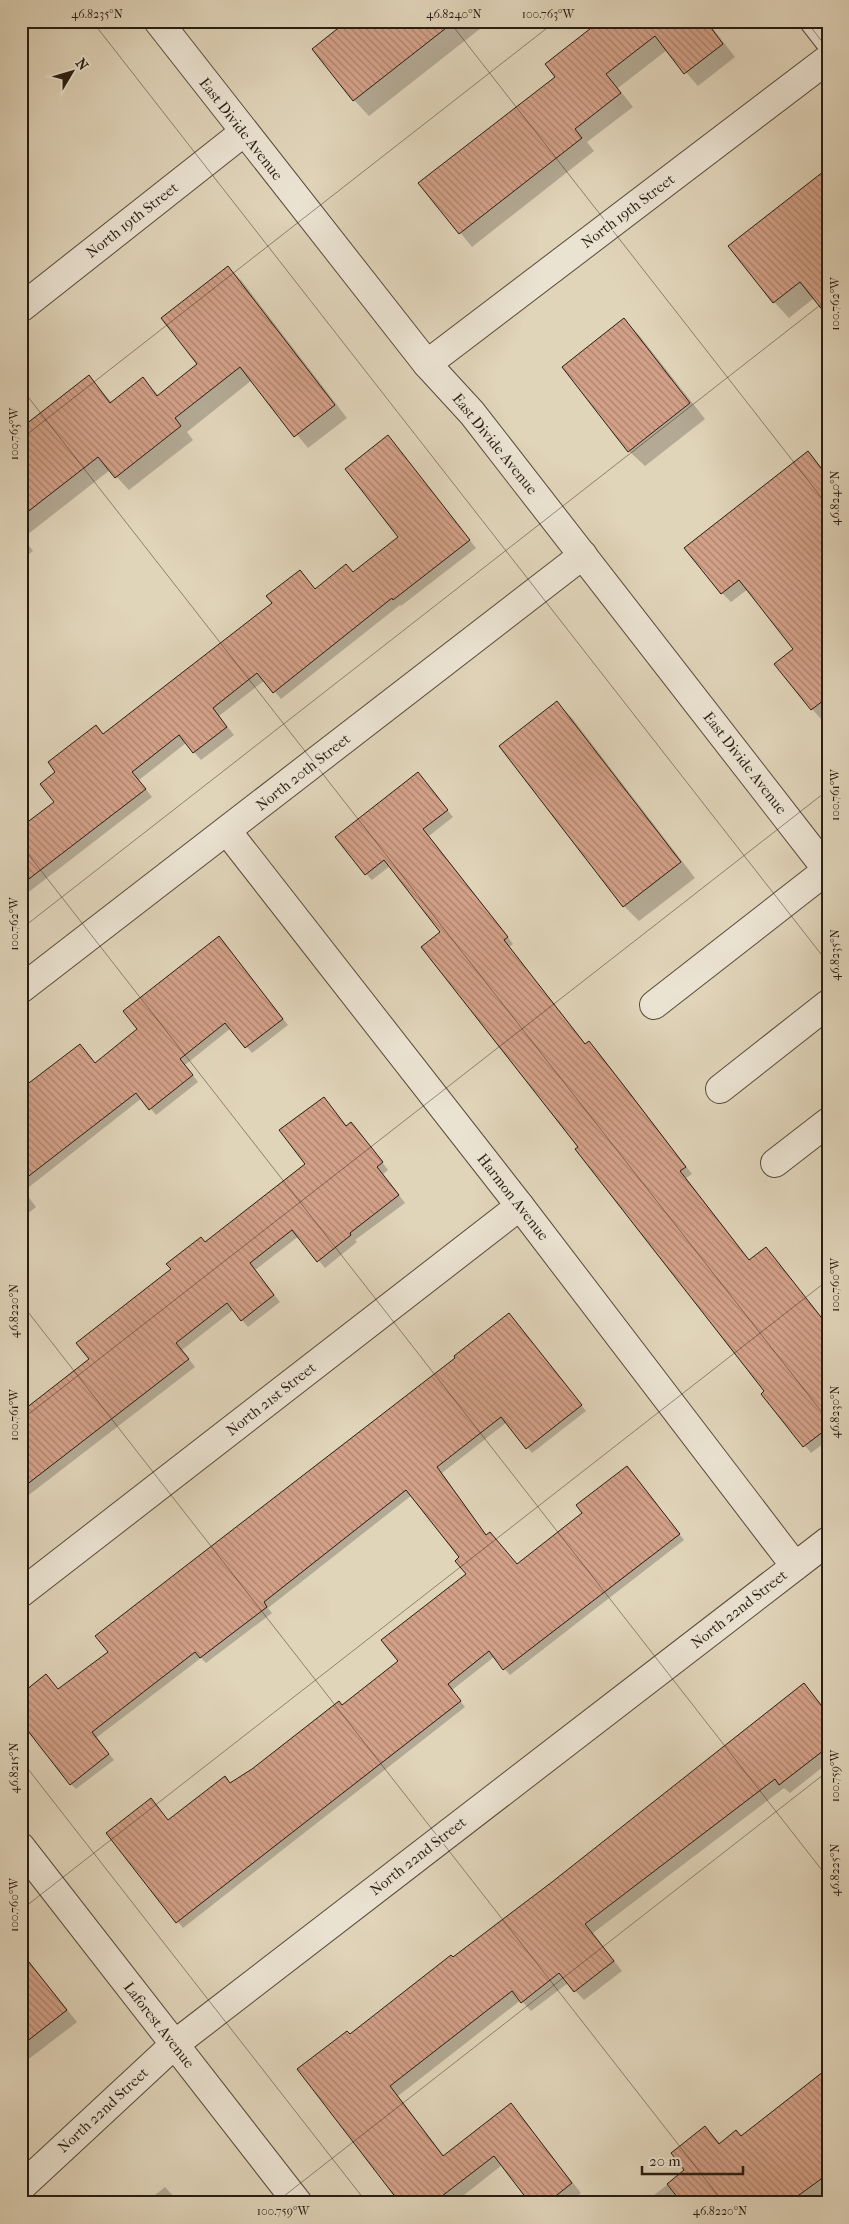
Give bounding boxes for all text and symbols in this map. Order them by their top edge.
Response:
text: 46.8235°N [71,7,123,21]
text: 46.8240°N [426,7,482,21]
text: 100.763°W [522,7,575,21]
north arrow [48,48,98,98]
text: N [72,55,92,74]
street label: East Divide Avenue [195,74,287,184]
street label: North 19th Street [578,170,679,252]
street label: North 19th Street [82,178,182,262]
text: 100.762°W [828,276,842,331]
street label: East Divide Avenue [449,390,542,499]
text: 100.763°W [7,407,21,460]
text: 46.8240°N [828,470,842,526]
street label: East Divide Avenue [699,708,791,818]
street label: North 20th Street [252,729,354,814]
text: 100.761°W [828,768,842,821]
text: 100.762°W [7,896,21,951]
text: 46.8235°N [828,929,842,981]
street label: Harmon Avenue [473,1150,553,1245]
text: 100.760°W [828,1257,842,1312]
text: 46.8220°N [7,1284,21,1338]
street label: North 21st Street [223,1358,320,1440]
text: 46.8230°N [828,1385,842,1439]
text: 100.761°W [7,1388,21,1441]
street label: North 22nd Street [687,1565,791,1652]
text: 46.8215°N [7,1743,21,1794]
text: 100.759°W [828,1749,842,1802]
street label: North 22nd Street [366,1812,470,1899]
text: 46.8225°N [828,1844,842,1896]
text: 100.760°W [7,1877,21,1932]
street label: Laforest Avenue [120,1978,199,2072]
street label: North 22nd Street [54,2063,152,2157]
scale bar [642,2144,743,2176]
text: 20 m [649,2152,681,2170]
text: 100.759°W [257,2204,310,2218]
text: 46.8220°N [693,2204,747,2218]

